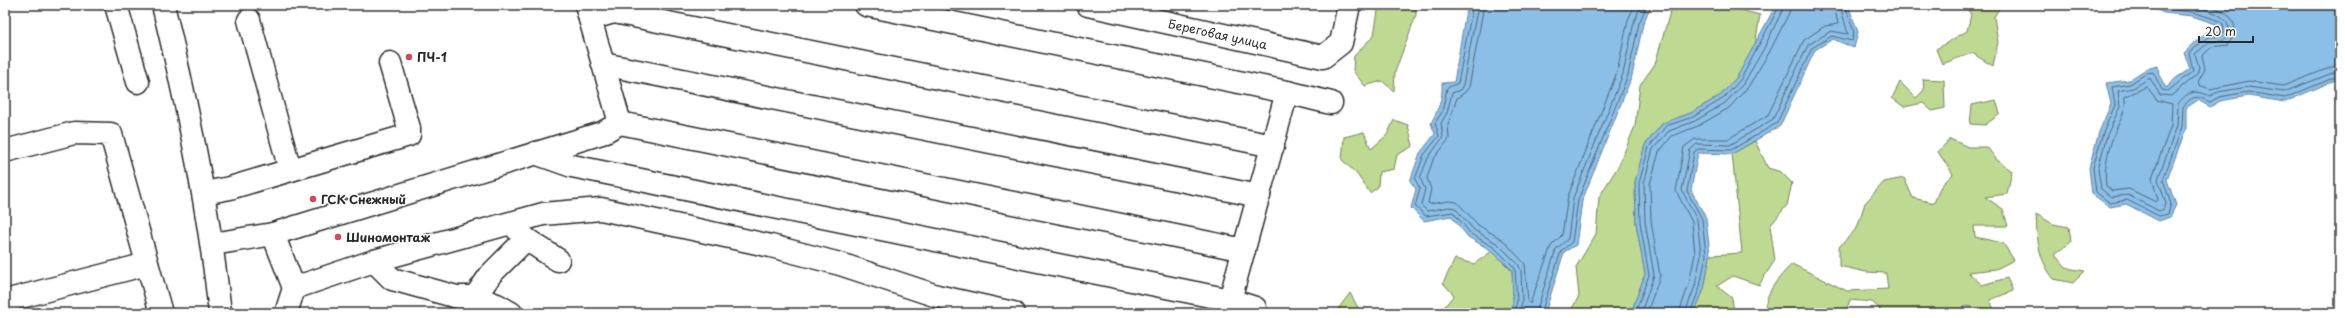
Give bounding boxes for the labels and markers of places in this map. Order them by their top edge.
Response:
place label: ПЧ-1 [417,48,447,66]
marker: ПЧ-1 [404,52,414,62]
place label: ГСК Снежный [321,190,406,208]
marker: ГСК Снежный [308,194,318,204]
place label: Шиномонтаж [346,228,431,246]
marker: Шиномонтаж [333,232,343,242]

